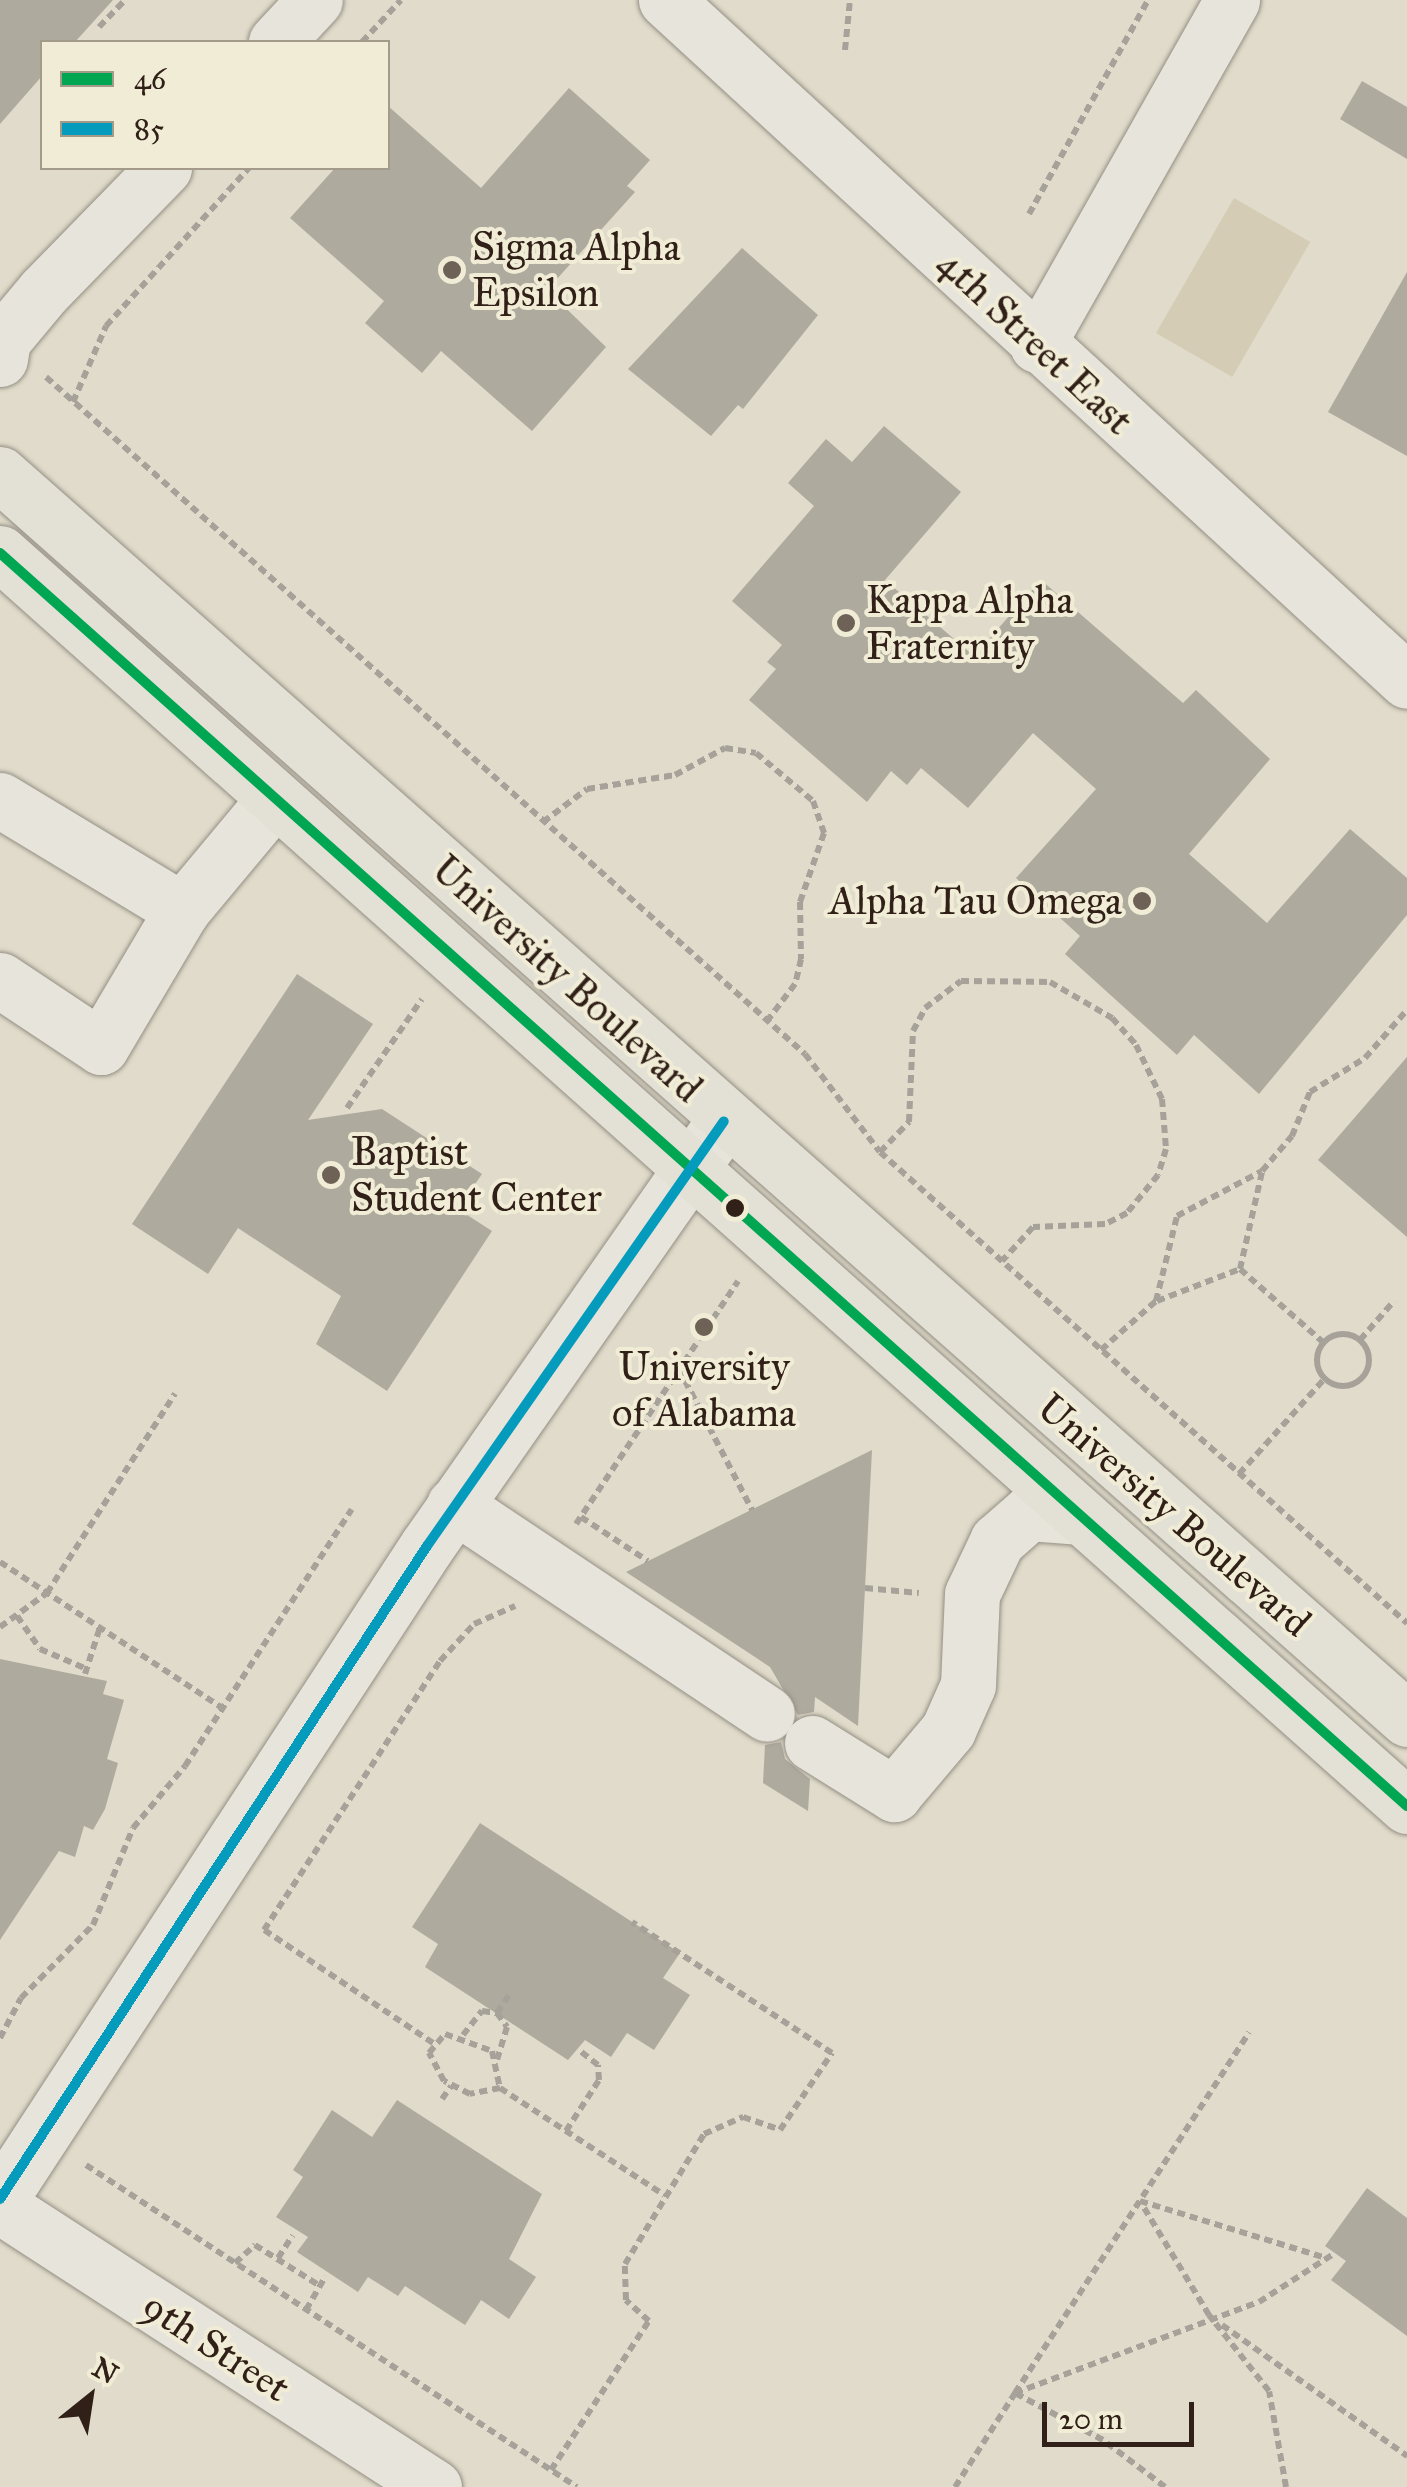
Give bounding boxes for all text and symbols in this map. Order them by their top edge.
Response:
legend [40,40,390,170]
text: 46 [134,61,166,97]
text: 85 [134,111,164,147]
place label: Sigma Alpha Epsilon [472,223,680,317]
street label: 4th Street East [927,239,1143,445]
marker: Sigma Alpha Epsilon [441,259,463,281]
place label: Kappa Alpha Fraternity [866,576,1073,670]
marker: Kappa Alpha Fraternity [835,612,857,634]
street label: University Boulevard [422,845,712,1113]
place label: Alpha Tau Omega [829,877,1122,925]
marker: Alpha Tau Omega [1131,890,1153,912]
place label: Baptist Student Center [351,1128,602,1222]
marker: Baptist Student Center [320,1164,342,1186]
unlabelled marker [725,1198,745,1218]
marker: University of Alabama [693,1316,715,1338]
place label: University of Alabama [612,1343,796,1437]
street label: University Boulevard [1028,1383,1320,1647]
street label: 9th Street [133,2282,299,2412]
north arrow [40,2347,140,2447]
text: N [86,2349,124,2392]
scale bar [1047,2382,1200,2444]
text: 20 m [1059,2401,1123,2437]

